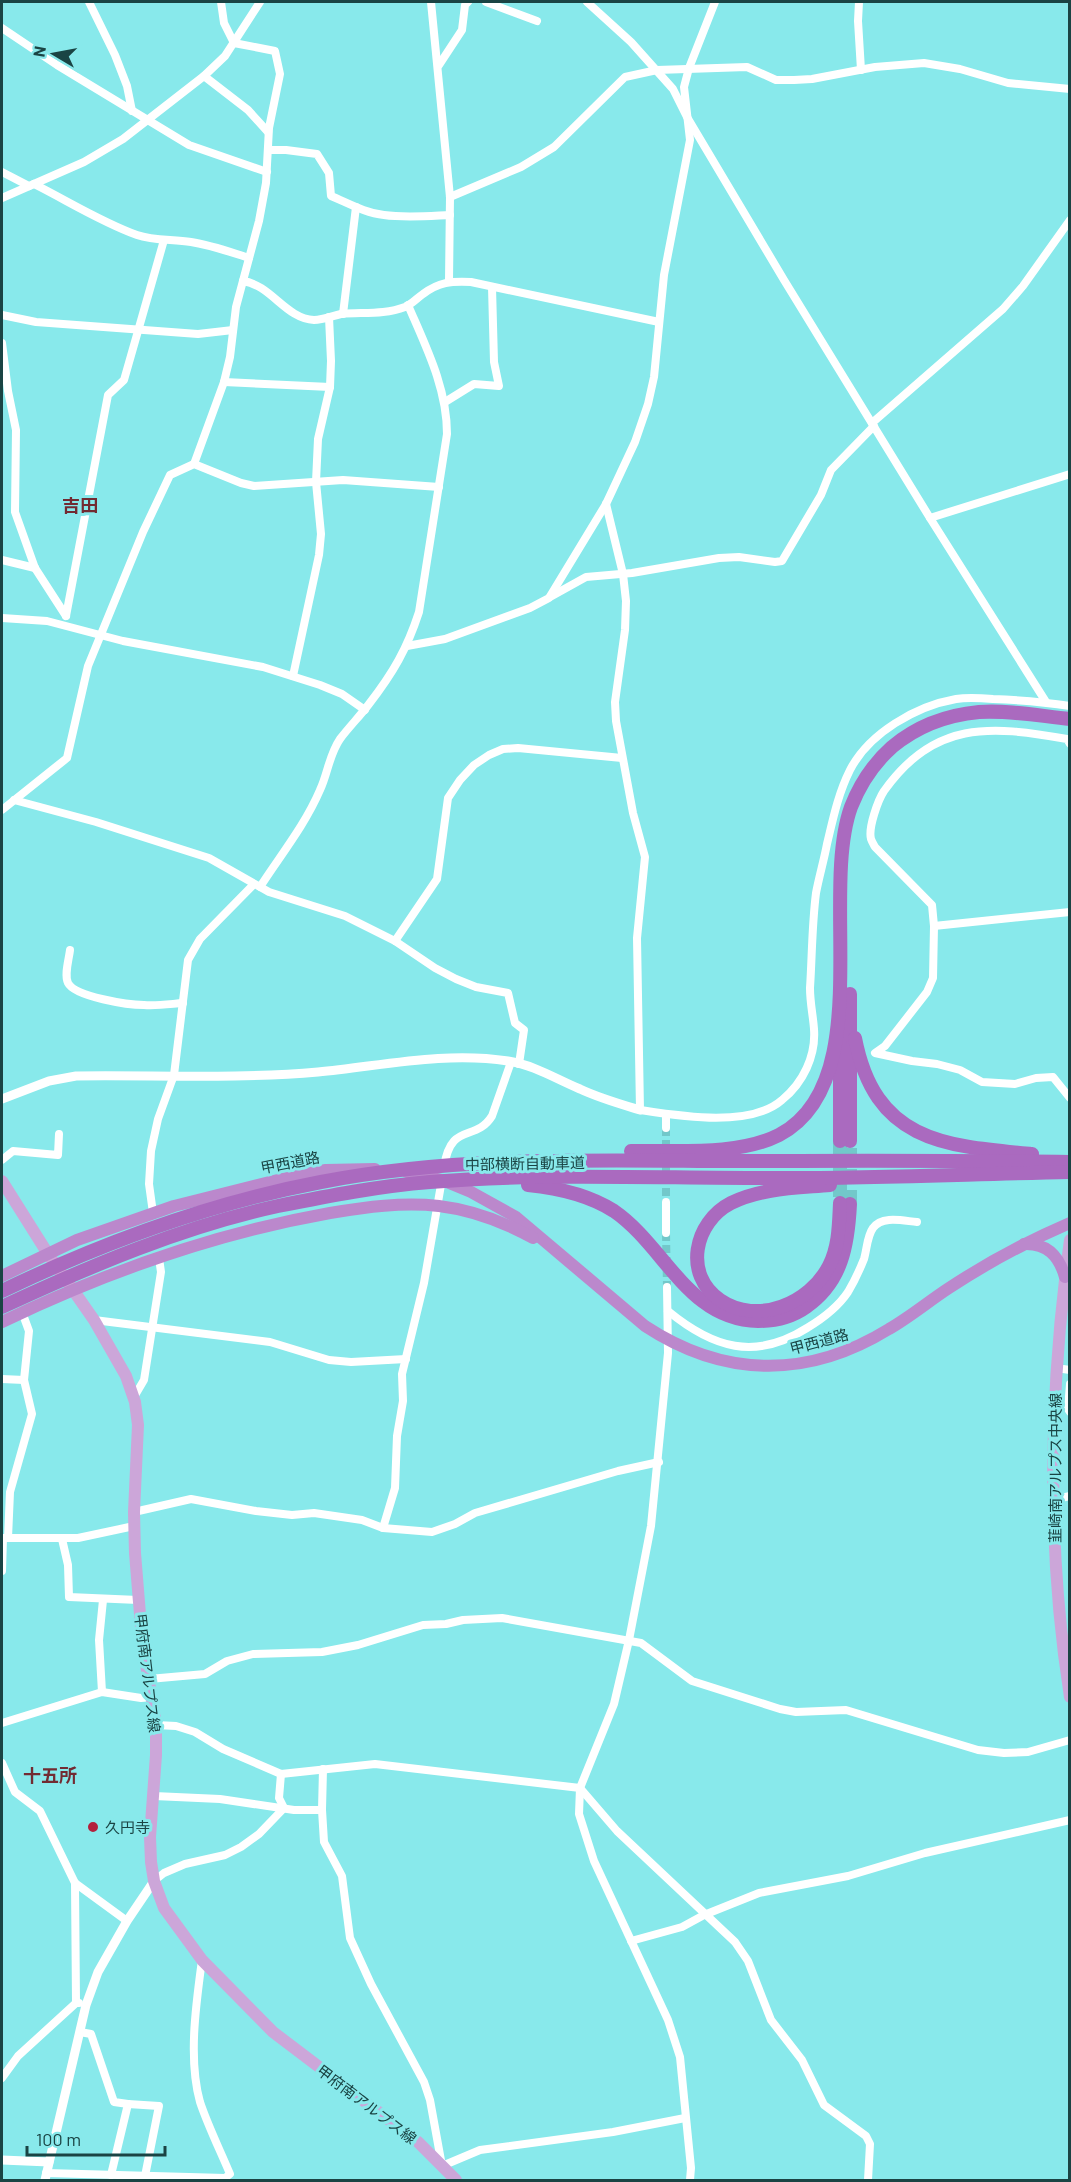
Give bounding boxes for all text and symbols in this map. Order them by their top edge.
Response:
north arrow [24,24,84,84]
text: N [28,44,49,58]
district label: 吉田 [62,494,98,516]
street label: 甲西道路 [259,1147,321,1177]
street label: 中部横断自動車道 [465,1153,585,1173]
street label: 甲西道路 [788,1325,850,1357]
street label: 韮崎南アルプス中央線 [1046,1393,1064,1543]
street label: 甲府南アルプス線 [132,1612,164,1734]
district label: 十五所 [23,1764,77,1786]
place label: 久円寺 [105,1818,150,1836]
marker: 久円寺 [86,1820,100,1834]
street label: 甲府南アルプス線 [314,2061,420,2147]
scale bar [27,2119,165,2157]
text: 100 m [36,2128,81,2150]

